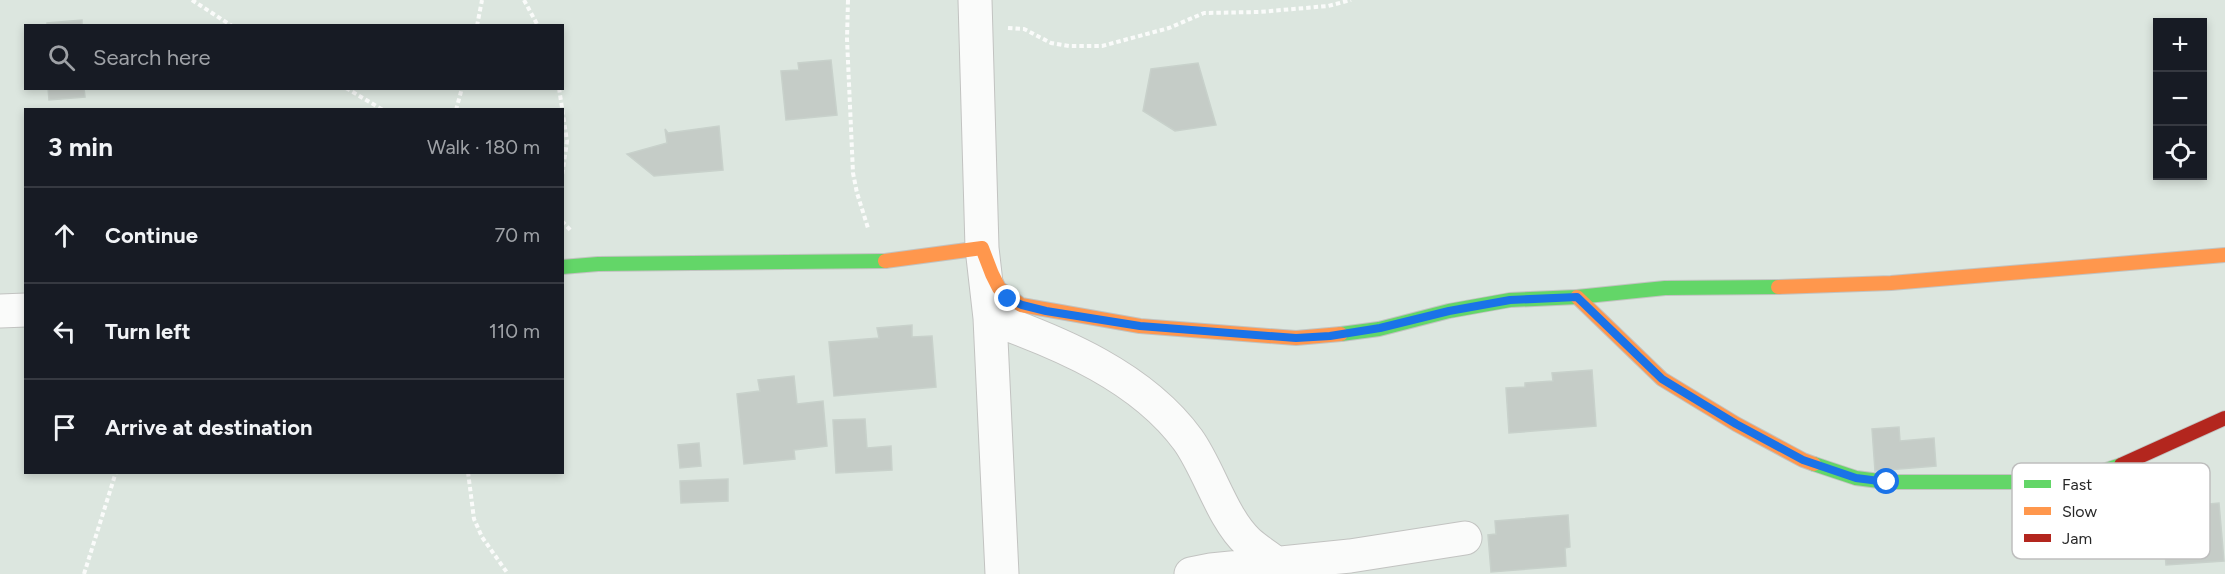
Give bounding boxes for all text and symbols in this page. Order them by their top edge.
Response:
map controls [2153,18,2207,180]
button: + [2153,18,2207,72]
search box [24,24,564,90]
icon: search [45,41,78,74]
text: Search here [93,44,211,71]
button: − [2153,72,2207,126]
button: locate [2153,126,2207,180]
text: 3 min [48,131,113,163]
text: Walk · 180 m [427,135,540,159]
icon: ahead [48,219,81,252]
text: Continue [105,222,198,249]
text: 70 m [494,223,540,247]
route end [994,285,1020,311]
icon: left [48,315,81,348]
text: Turn left [105,318,191,345]
text: 110 m [489,319,540,343]
icon: arrive [48,411,81,444]
text: Arrive at destination [105,414,313,441]
legend [2012,463,2210,559]
route start [1873,468,1899,494]
text: Fast [2062,475,2092,494]
text: Slow [2062,502,2097,521]
text: Jam [2062,529,2092,548]

